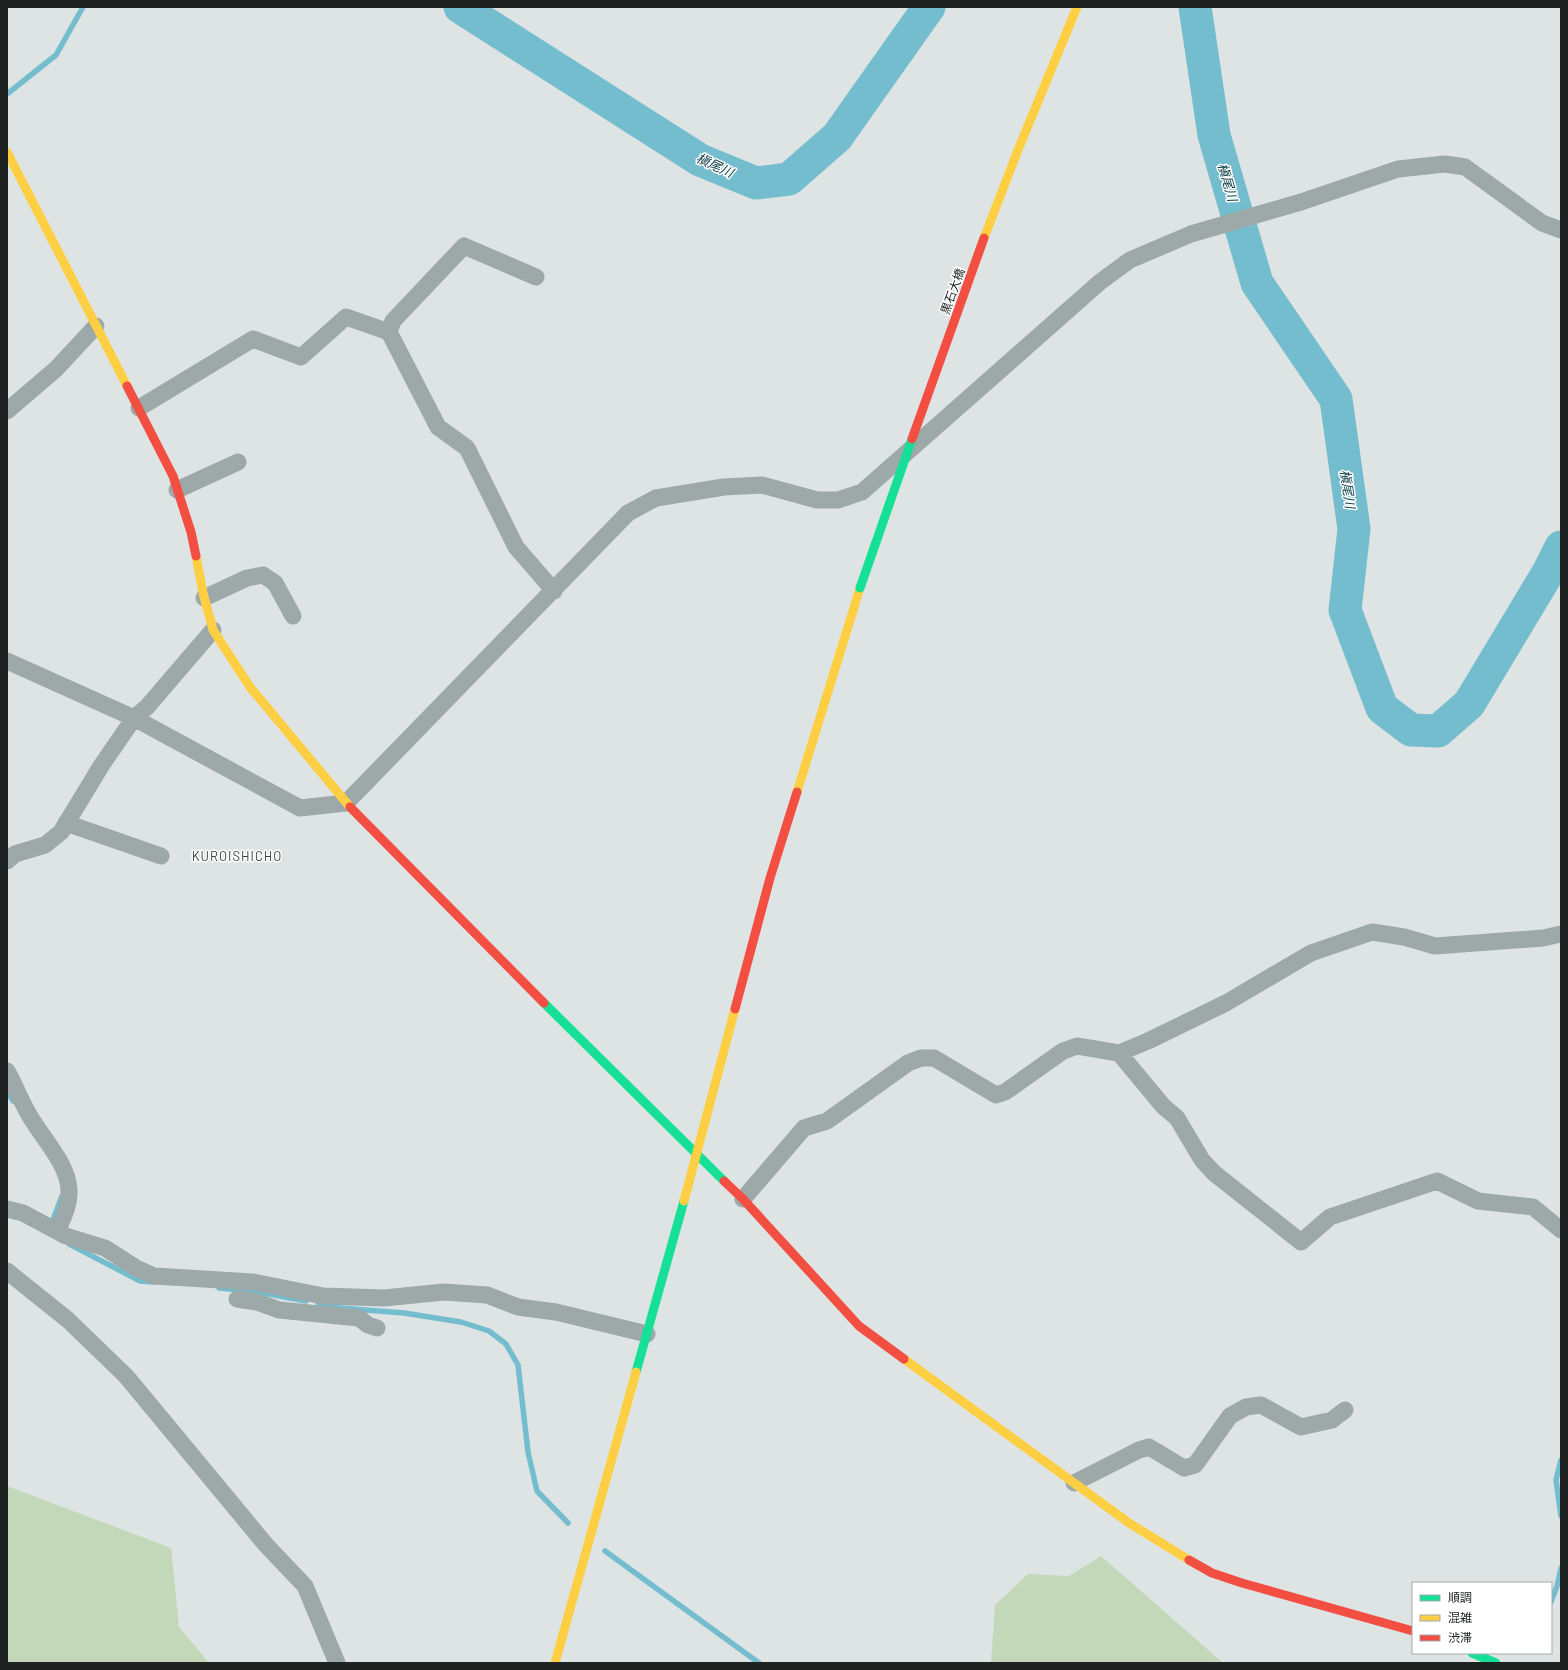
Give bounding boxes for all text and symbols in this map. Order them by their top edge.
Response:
water label: 槇尾川 [694,150,738,181]
water label: 槇尾川 [1215,161,1242,205]
street label: 黒石大橋 [937,266,967,316]
water label: 槇尾川 [1337,469,1359,511]
district label: KUROISHICHO [192,848,282,864]
legend [1412,1582,1552,1654]
text: 順調 [1448,1590,1472,1604]
text: 混雑 [1448,1610,1472,1624]
text: 渋滞 [1448,1630,1472,1644]

